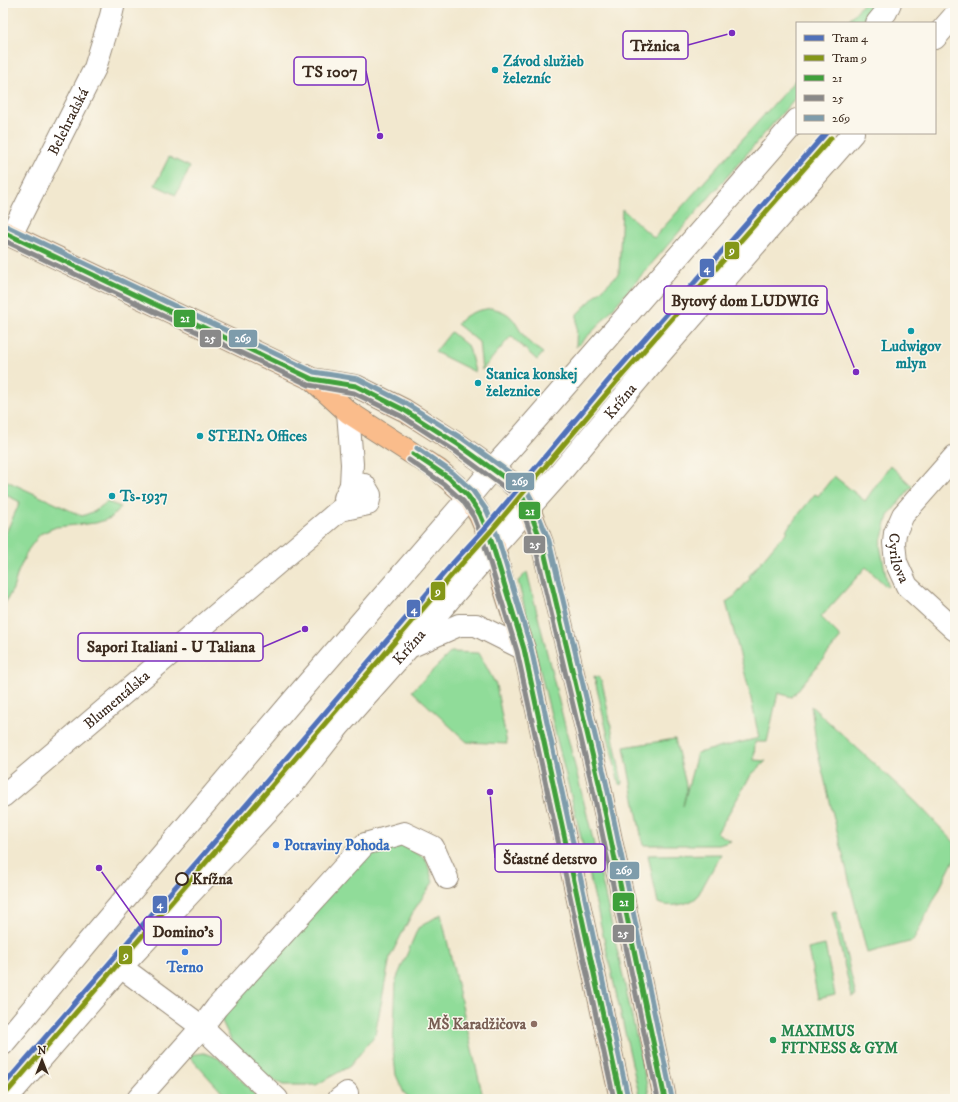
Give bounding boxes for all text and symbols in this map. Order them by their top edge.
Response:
legend [796,22,936,134]
callout: Tržnica [623,31,688,59]
text: Tram 4 [832,31,869,46]
text: Tržnica [629,36,681,56]
text: Tram 9 [832,51,867,66]
place label: Závod služieb železníc [503,52,584,88]
callout: TS 1007 [294,57,366,85]
text: TS 1007 [301,62,358,82]
marker: Závod služieb železníc [490,65,500,75]
text: 21 [832,71,842,86]
street label: Belehradská [44,85,94,158]
text: 25 [832,91,844,106]
text: 269 [832,111,850,126]
line badge: 9 [724,241,740,260]
text: 9 [728,244,735,258]
line badge: 4 [699,258,715,278]
text: 4 [703,262,711,276]
callout: Bytový dom LUDWIG [664,286,827,314]
text: Bytový dom LUDWIG [671,291,820,311]
line badge: 21 [173,309,196,328]
text: 21 [180,312,190,326]
marker: Ludwigov mlyn [906,326,916,336]
line badge: 25 [199,329,222,348]
line badge: 269 [228,329,258,348]
text: 25 [205,332,216,346]
text: 269 [235,332,252,346]
place label: Ludwigov mlyn [881,337,941,373]
place label: Stanica konskej železnice [486,365,578,401]
marker: Stanica konskej železnice [473,378,483,388]
street label: Krížna [600,379,641,423]
place label: STEIN2 Offices [208,427,307,446]
marker: STEIN2 Offices [195,431,205,441]
line badge: 269 [505,472,535,491]
text: 269 [512,475,529,489]
place label: Ts-1937 [119,487,168,506]
marker: Ts-1937 [107,491,117,501]
line badge: 21 [518,501,541,520]
text: 21 [525,505,535,519]
street label: Cyrilova [884,532,914,587]
line badge: 25 [523,535,546,554]
text: 25 [530,538,541,552]
line badge: 9 [430,581,446,601]
text: 9 [434,585,441,599]
line badge: 4 [406,599,421,618]
text: 4 [410,603,418,617]
street label: Krížna [389,625,430,669]
callout: Sapori Italiani - U Taliana [78,633,263,661]
text: Sapori Italiani - U Taliana [87,637,256,657]
street label: Blumentálska [80,666,154,733]
place label: Potraviny Pohoda [284,836,390,855]
marker: Potraviny Pohoda [271,840,281,850]
callout: Šťastné detstvo [495,844,605,872]
text: Šťastné detstvo [503,849,597,869]
line badge: 269 [609,861,640,880]
text: 269 [616,864,633,878]
place label: Krížna [192,870,233,889]
marker: Krížna [175,872,189,886]
line badge: 21 [612,892,635,912]
line badge: 4 [152,895,168,914]
text: 21 [619,896,629,910]
text: 4 [156,898,164,912]
callout: Domino's [144,917,221,945]
text: Domino's [152,922,214,942]
line badge: 25 [612,924,635,943]
text: 25 [618,927,629,941]
line badge: 9 [118,945,133,965]
marker: Terno [180,947,190,957]
text: 9 [122,949,129,963]
place label: Terno [166,958,204,977]
place label: MŠ Karadžičova [428,1014,527,1034]
marker: MŠ Karadžičova [529,1019,539,1029]
place label: MAXIMUS FITNESS & GYM [781,1022,898,1058]
marker: MAXIMUS FITNESS & GYM [768,1035,778,1045]
north arrow [22,1040,62,1080]
text: N [37,1044,47,1058]

